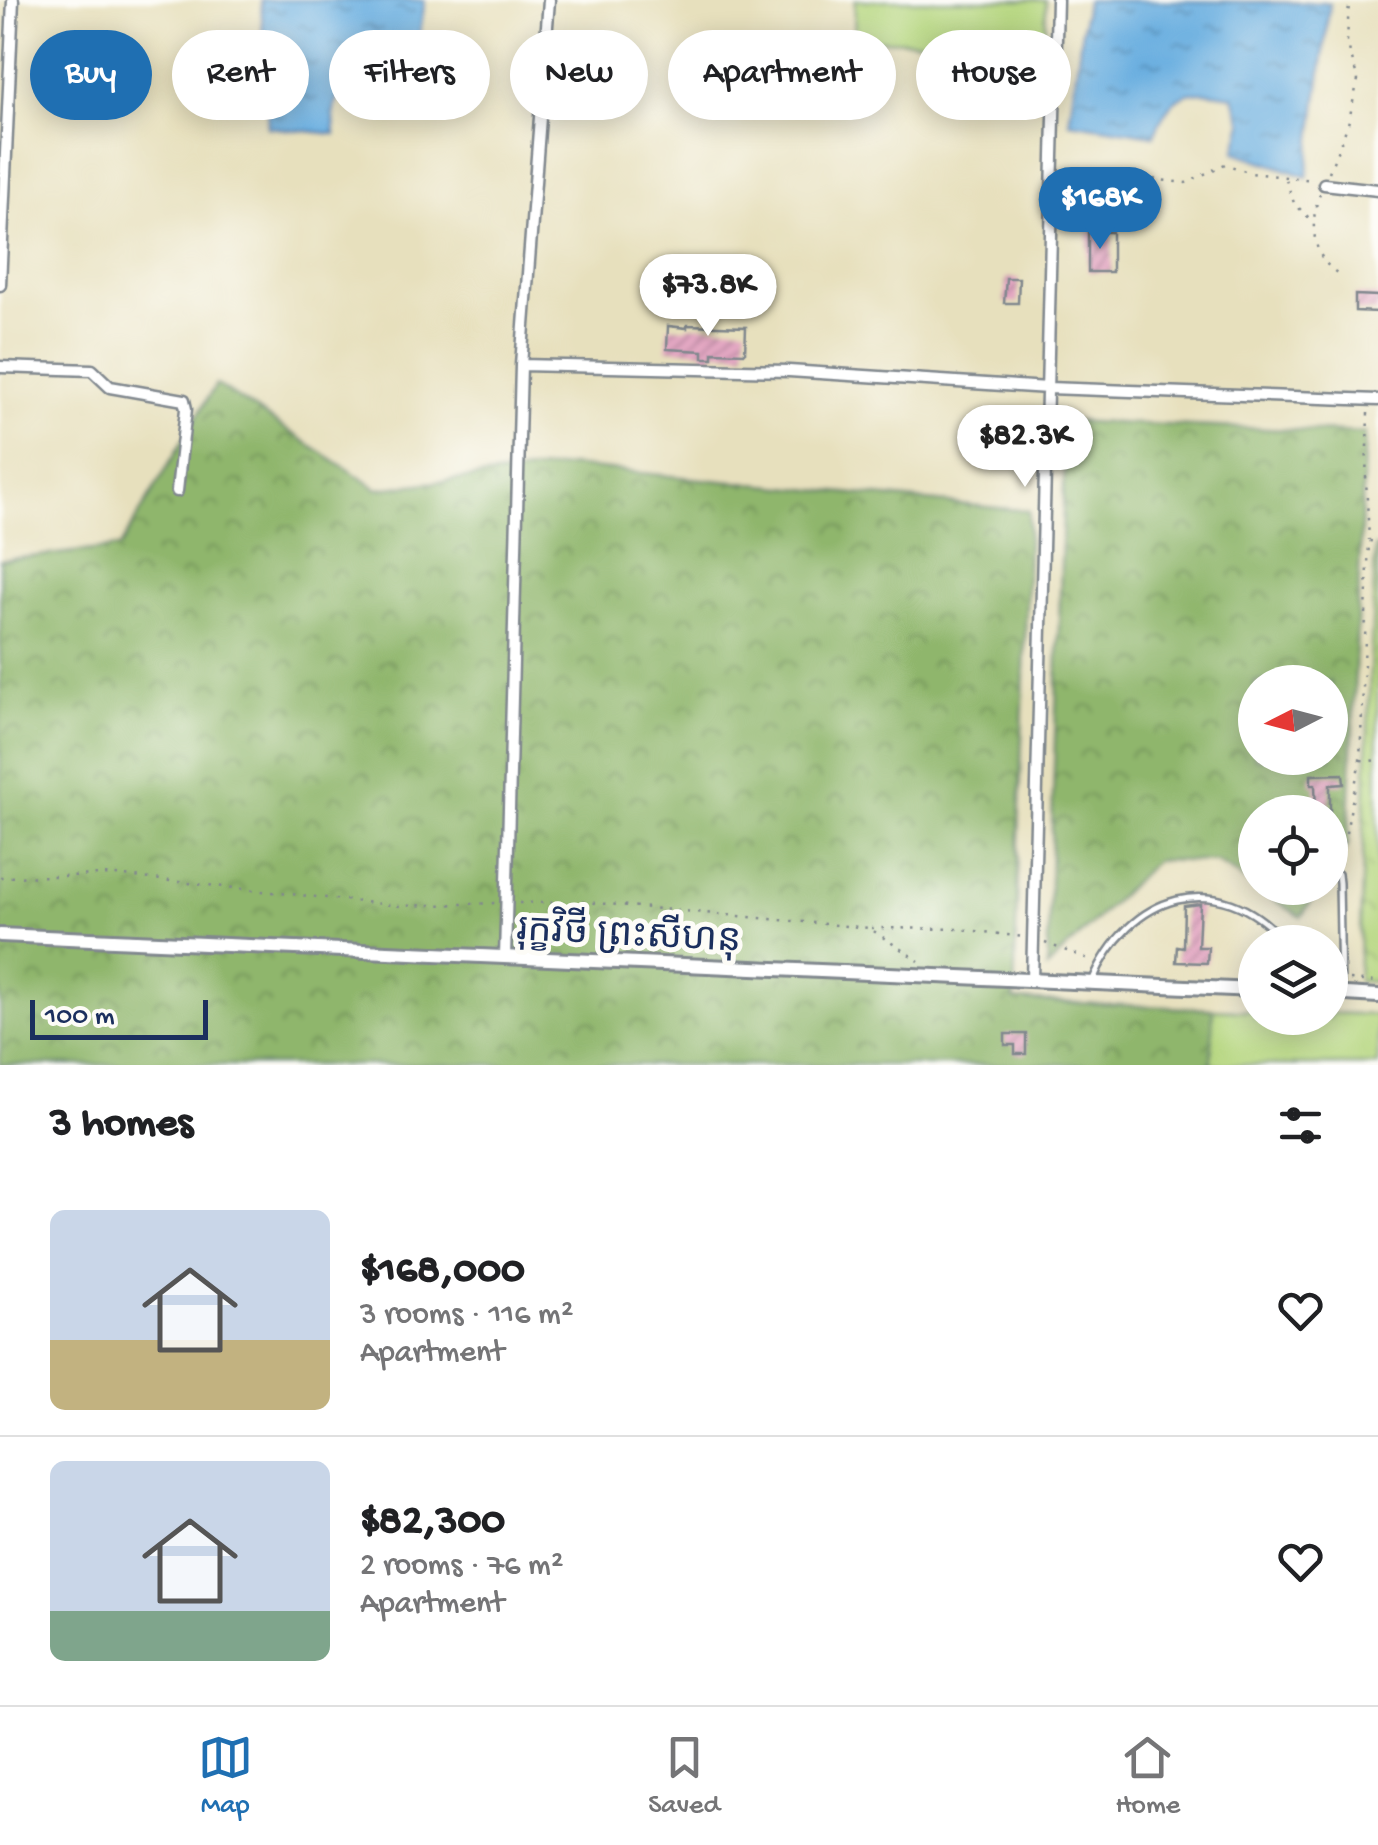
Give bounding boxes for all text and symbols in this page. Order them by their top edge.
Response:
chip: Buy [30,30,152,120]
chip: Rent [172,30,309,120]
chip: Filters [329,30,490,120]
chip: New [510,30,648,120]
chip: Apartment [668,30,896,120]
chip: House [916,30,1071,120]
pin: $168K [1030,167,1170,252]
text: $168K [1061,180,1139,218]
pin: $73.8K [627,254,789,339]
text: $73.8K [662,267,754,305]
pin: $82.3K [944,405,1106,490]
text: $82.3K [979,418,1071,456]
north arrow [1238,665,1348,775]
map controls [1238,665,1348,1035]
button: locate [1238,795,1348,905]
street label: រុក្ខវិថី ព្រះសីហនុ [515,903,743,966]
button: layers [1238,925,1348,1035]
scale bar [30,995,208,1040]
text: 100 m [45,1001,115,1034]
icon: filters [1273,1098,1328,1153]
text: 3 homes [50,1101,193,1150]
text: $168,000 [360,1248,525,1297]
icon: home [130,1250,250,1370]
icon: heart [1273,1283,1328,1338]
text: 3 rooms · 116 m² [360,1297,573,1335]
text: Apartment [360,1335,504,1373]
text: $82,300 [360,1499,505,1548]
icon: home [130,1501,250,1621]
icon: heart [1273,1534,1328,1589]
text: 2 rooms · 76 m² [360,1548,563,1586]
text: Apartment [360,1586,504,1624]
tab: Map [198,1730,253,1823]
tab: Saved [648,1730,720,1823]
tab: Home [1115,1730,1180,1823]

